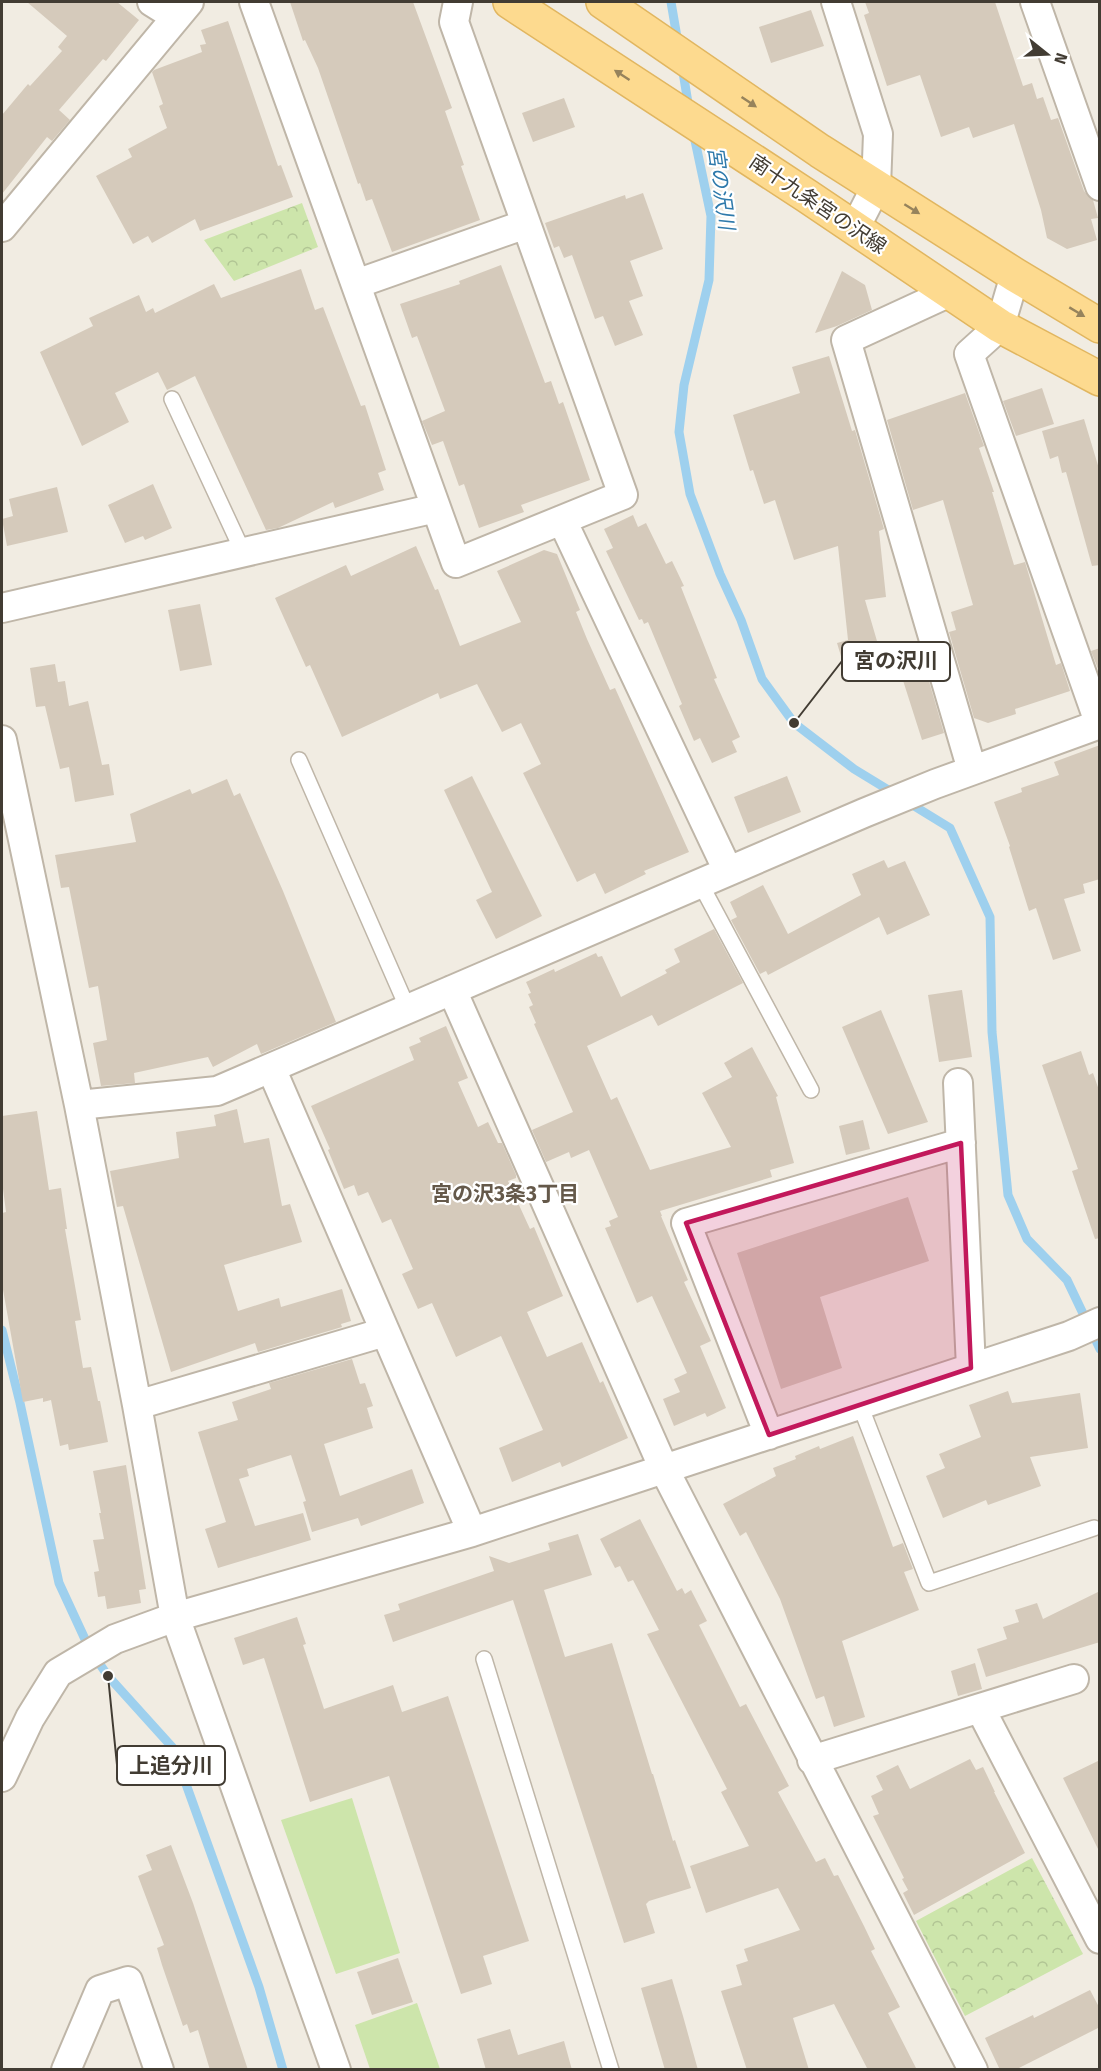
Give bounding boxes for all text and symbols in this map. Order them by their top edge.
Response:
north arrow [1017,24,1077,84]
text: N [1050,51,1071,66]
one-way arrow [614,69,630,80]
one-way arrow [740,96,756,108]
water label: 宮の沢川 [702,145,740,233]
street label: 南十九条宮の沢線 [745,149,891,259]
one-way arrow [903,204,920,215]
one-way arrow [1069,307,1085,318]
callout: 宮の沢川 [842,642,950,681]
text: 宮の沢川 [854,648,938,674]
district label: 宮の沢3条3丁目 [431,1181,579,1207]
callout: 上追分川 [117,1746,225,1785]
text: 上追分川 [129,1753,213,1779]

